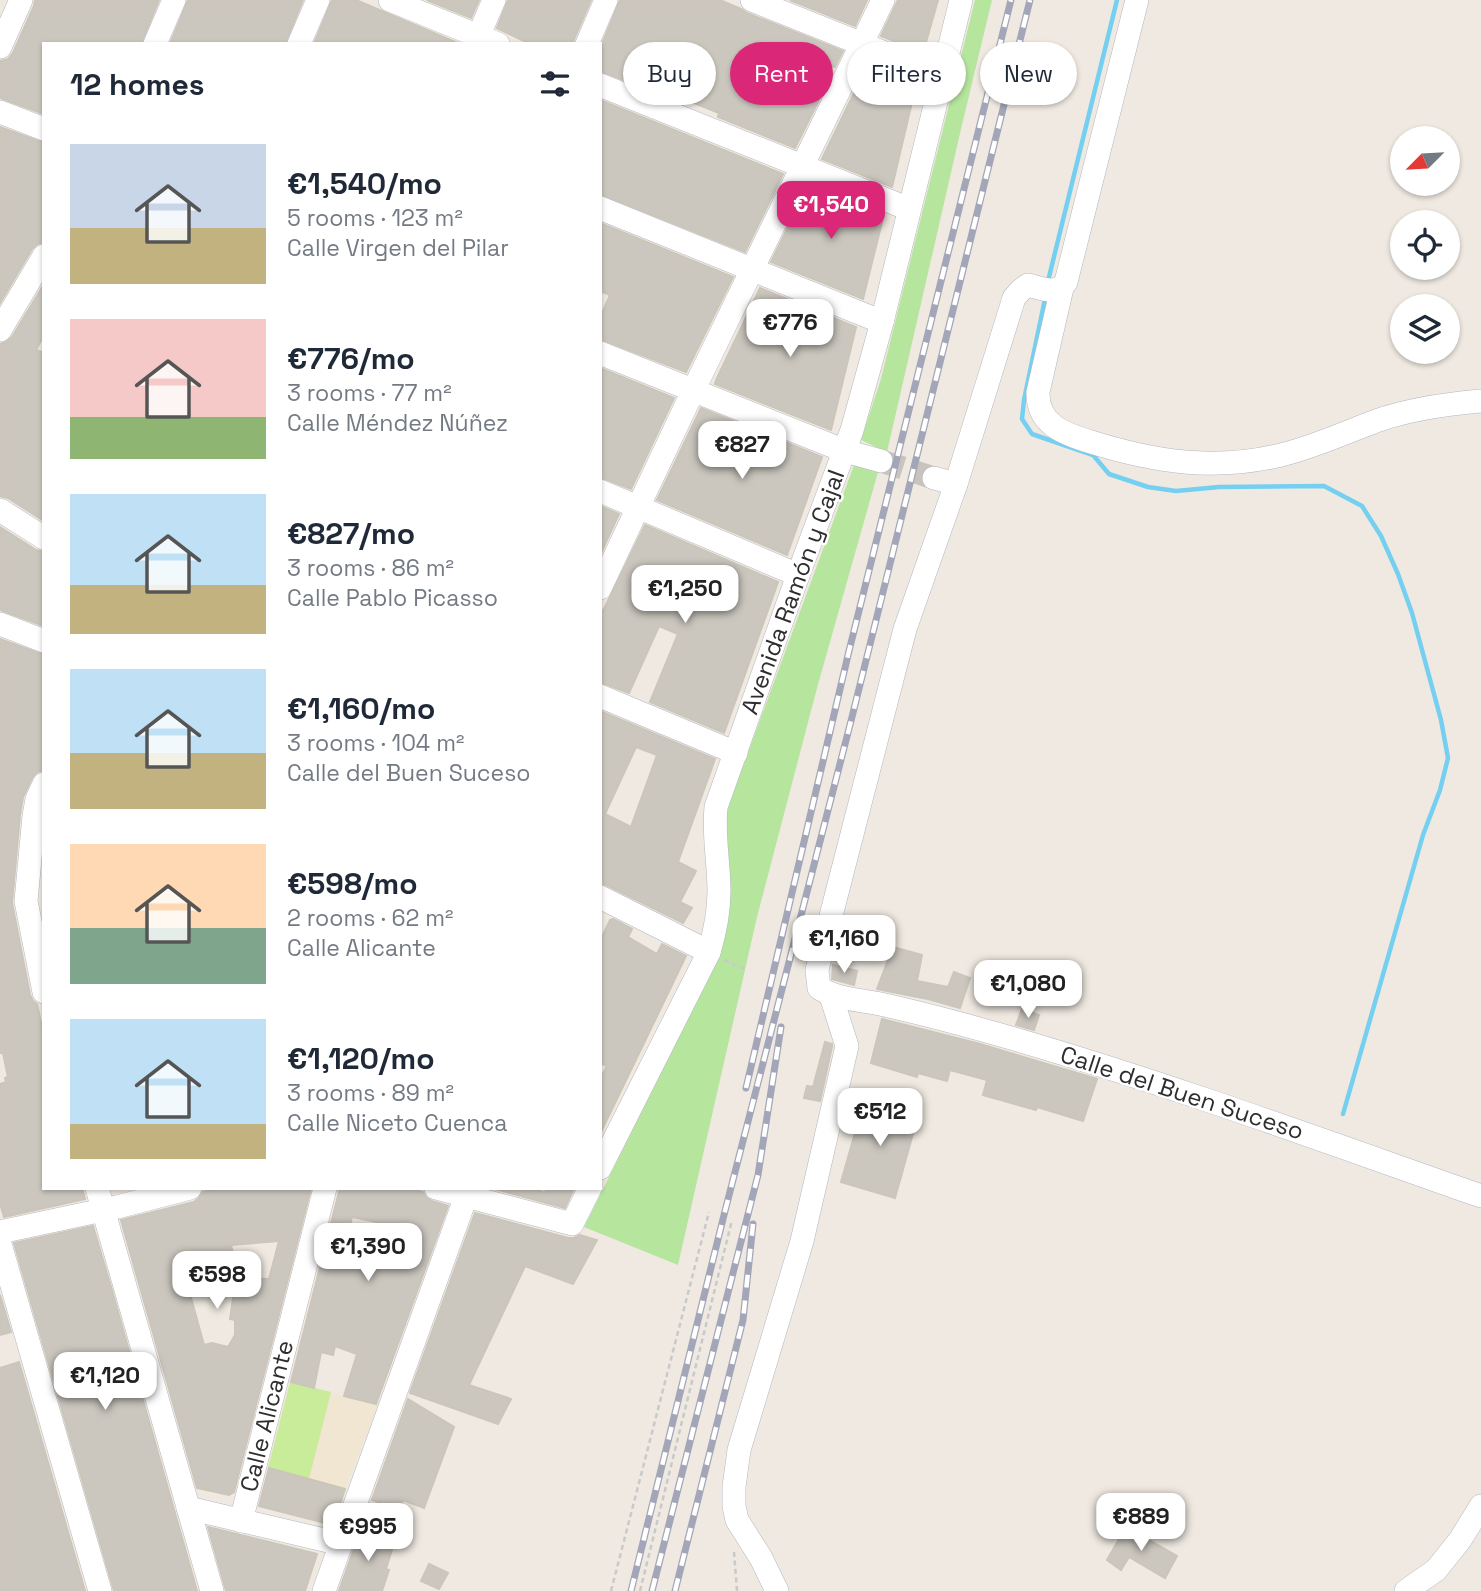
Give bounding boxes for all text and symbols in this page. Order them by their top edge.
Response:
chip: Buy [623,42,716,105]
chip: Rent [730,42,833,105]
chip: Filters [847,42,966,105]
chip: New [980,42,1077,105]
text: 12 homes [70,65,205,104]
icon: filters [536,65,574,103]
north arrow [1390,126,1460,196]
map controls [1390,126,1460,364]
text: €1,540/mo [287,164,442,203]
icon: home [126,172,210,256]
pin: €1,540 [774,182,888,241]
text: €1,540 [793,189,869,219]
text: 5 rooms · 123 m² [287,203,463,233]
button: locate [1390,210,1460,280]
text: Calle Virgen del Pilar [287,233,509,263]
button: layers [1390,294,1460,364]
pin: €776 [749,300,831,359]
text: €776 [762,307,818,337]
text: €776/mo [287,339,415,378]
icon: home [126,347,210,431]
text: 3 rooms · 77 m² [287,378,452,408]
text: Calle Méndez Núñez [287,408,508,438]
pin: €827 [701,421,783,481]
text: €827 [714,429,770,459]
street label: Avenida Ramón y Cajal [734,465,851,719]
text: €827/mo [287,514,415,553]
icon: home [126,522,210,606]
text: 3 rooms · 86 m² [287,553,454,583]
pin: €1,250 [628,566,742,625]
text: €1,250 [647,573,723,603]
text: Calle Pablo Picasso [287,583,498,613]
text: €1,160/mo [287,689,435,728]
icon: home [126,697,210,781]
text: 3 rooms · 104 m² [287,728,464,758]
text: Calle del Buen Suceso [287,758,531,788]
text: €598/mo [287,864,418,903]
icon: home [126,872,210,956]
text: 2 rooms · 62 m² [287,903,453,933]
pin: €1,160 [787,916,901,975]
text: €1,160 [808,923,880,953]
text: Calle Alicante [287,933,436,963]
pin: €1,080 [971,960,1085,1020]
text: €1,080 [990,968,1066,998]
text: €1,120/mo [287,1039,435,1078]
street label: Calle del Buen Suceso [1057,1039,1308,1147]
icon: home [126,1047,210,1131]
text: 3 rooms · 89 m² [287,1078,454,1108]
pin: €512 [839,1088,921,1148]
text: €512 [853,1096,907,1126]
text: Calle Niceto Cuenca [287,1108,507,1138]
pin: €1,390 [311,1224,425,1283]
text: €1,390 [330,1231,406,1261]
pin: €598 [176,1252,258,1311]
text: €598 [188,1259,246,1289]
street label: Calle Alicante [233,1337,300,1495]
pin: €1,120 [48,1352,162,1412]
text: €1,120 [70,1360,140,1390]
pin: €889 [1100,1494,1182,1553]
text: €889 [1112,1501,1170,1531]
pin: €995 [327,1504,409,1563]
text: €995 [339,1511,397,1541]

